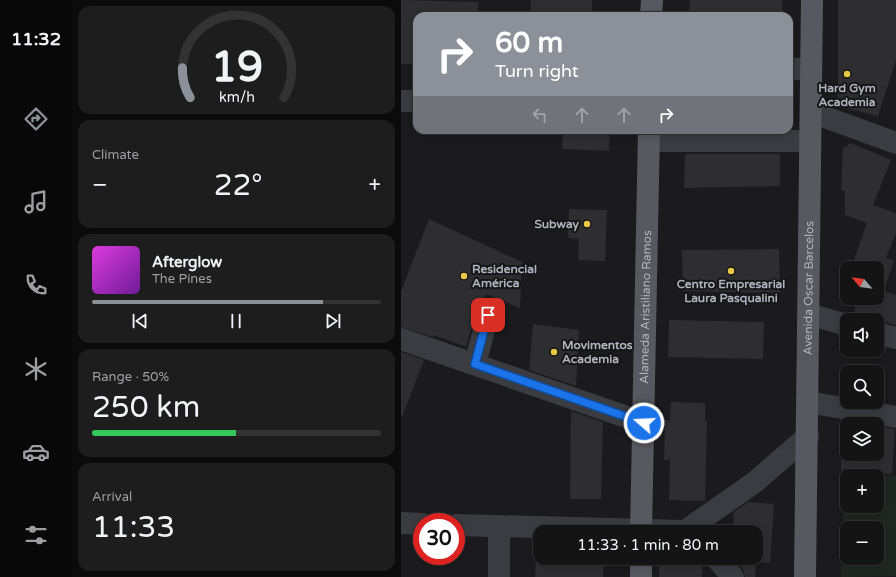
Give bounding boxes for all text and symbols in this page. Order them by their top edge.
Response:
text: 60 m [495,26,563,60]
text: 11:32 [11,28,61,50]
icon: right [429,28,481,80]
text: 19 [210,43,263,93]
text: Turn right [495,60,579,82]
marker: Hard Gym Academia [842,69,852,79]
place label: Hard Gym Academia [818,81,876,109]
text: km/h [219,89,254,106]
icon: left [529,104,551,126]
icon: ahead [571,104,593,126]
icon: ahead [613,104,635,126]
icon: right [655,104,677,126]
icon: directions [22,105,50,133]
text: Climate [92,147,139,163]
text: 22° [214,167,263,204]
text: − [92,172,108,198]
text: + [369,172,381,198]
icon: music [22,188,50,216]
place label: Subway [534,217,580,232]
marker: Subway [582,219,592,229]
street label: Avenida Oscar Barcelos [801,220,816,355]
street label: Alameda Aristiliano Ramos [637,230,654,384]
text: Afterglow [152,253,222,271]
north arrow [840,261,884,305]
map controls [840,261,884,565]
place label: Residencial América [472,262,537,290]
marker: Centro Empresarial Laura Pasqualini [726,266,736,276]
icon: phone [22,271,50,299]
text: The Pines [152,271,212,287]
marker: Residencial América [459,271,469,281]
place label: Centro Empresarial Laura Pasqualini [677,277,785,306]
pin [471,298,505,332]
icon: arrive [477,304,499,326]
icon: previous [129,310,151,332]
icon: pause [225,310,247,332]
icon: next [322,310,344,332]
button: sound [840,313,884,357]
place label: Movimentos Academia [562,338,633,366]
marker: Movimentos Academia [549,347,559,357]
icon: climate [22,355,50,383]
button: search [840,365,884,409]
text: Range · 50% [92,369,169,385]
text: 250 km [92,389,200,426]
position arrow [623,402,665,444]
button: layers [840,417,884,461]
icon: car [22,438,50,466]
button: + [840,469,884,513]
text: Arrival [92,489,132,505]
text: 11:33 [92,509,175,546]
speed limit sign: 30 [413,513,465,565]
icon: filters [22,521,50,549]
button: − [840,521,884,565]
text: 11:33 · 1 min · 80 m [577,536,719,554]

